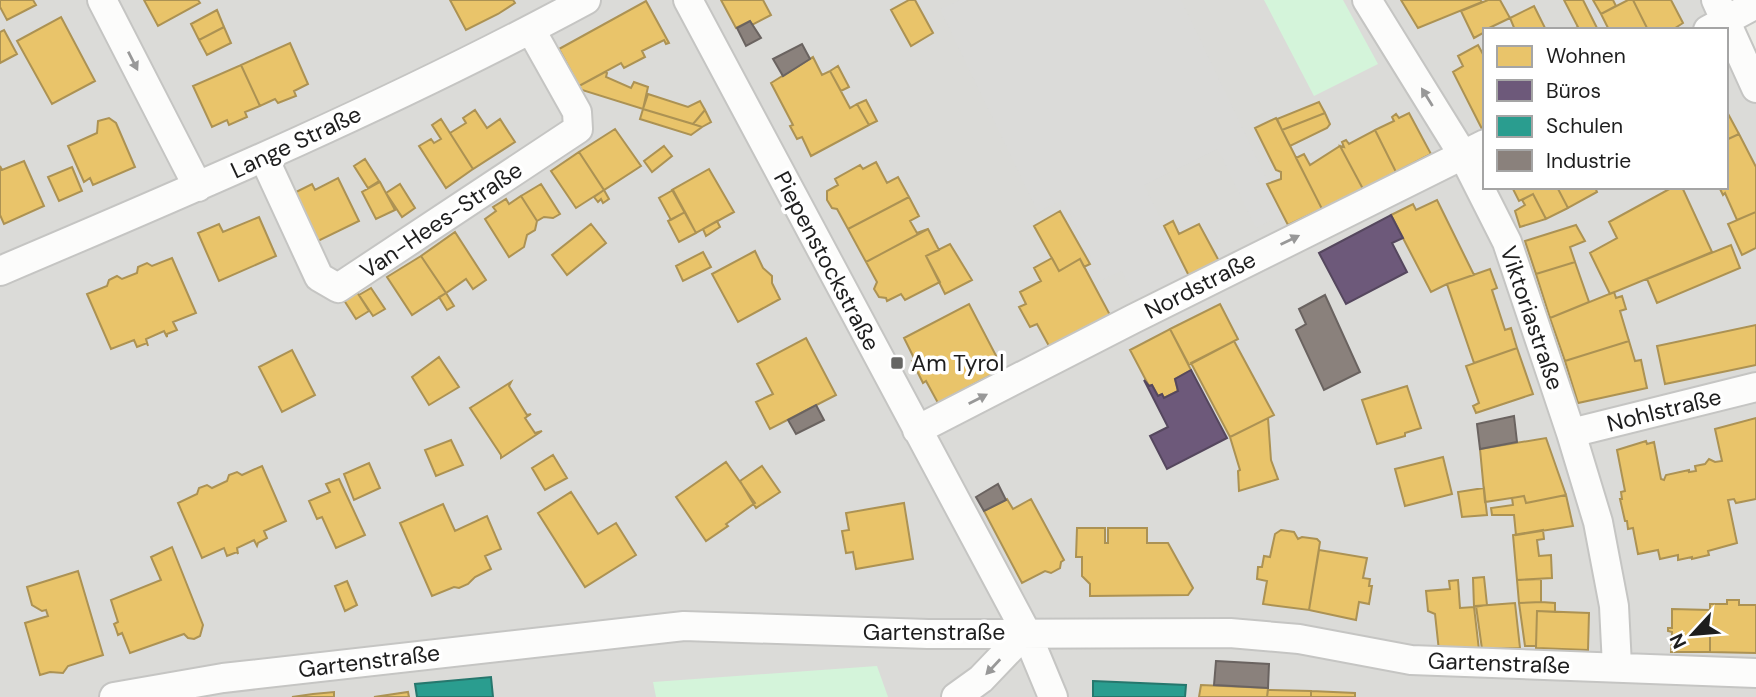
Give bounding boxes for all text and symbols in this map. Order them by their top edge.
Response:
legend [1483,28,1728,189]
text: Wohnen [1546,42,1626,70]
one-way arrow [127,51,139,71]
text: Büros [1546,77,1601,105]
one-way arrow [1421,87,1434,107]
street label: Lange Straße [226,99,366,185]
text: Schulen [1546,112,1623,140]
text: Industrie [1546,147,1631,175]
street label: Van-Hees-Straße [354,155,528,285]
street label: Piepenstockstraße [767,166,887,356]
one-way arrow [1280,235,1300,246]
street label: Viktoriastraße [1493,242,1571,394]
street label: Nordstraße [1139,244,1261,326]
place label: Am Tyrol [911,348,1004,378]
marker: Am Tyrol [889,355,905,371]
street label: Nohlstraße [1604,381,1724,439]
one-way arrow [968,393,988,405]
north arrow [1658,599,1728,669]
street label: Gartenstraße [863,617,1005,647]
text: N [1664,630,1692,653]
street label: Gartenstraße [296,637,442,685]
street label: Gartenstraße [1427,646,1571,680]
one-way arrow [985,658,1001,676]

